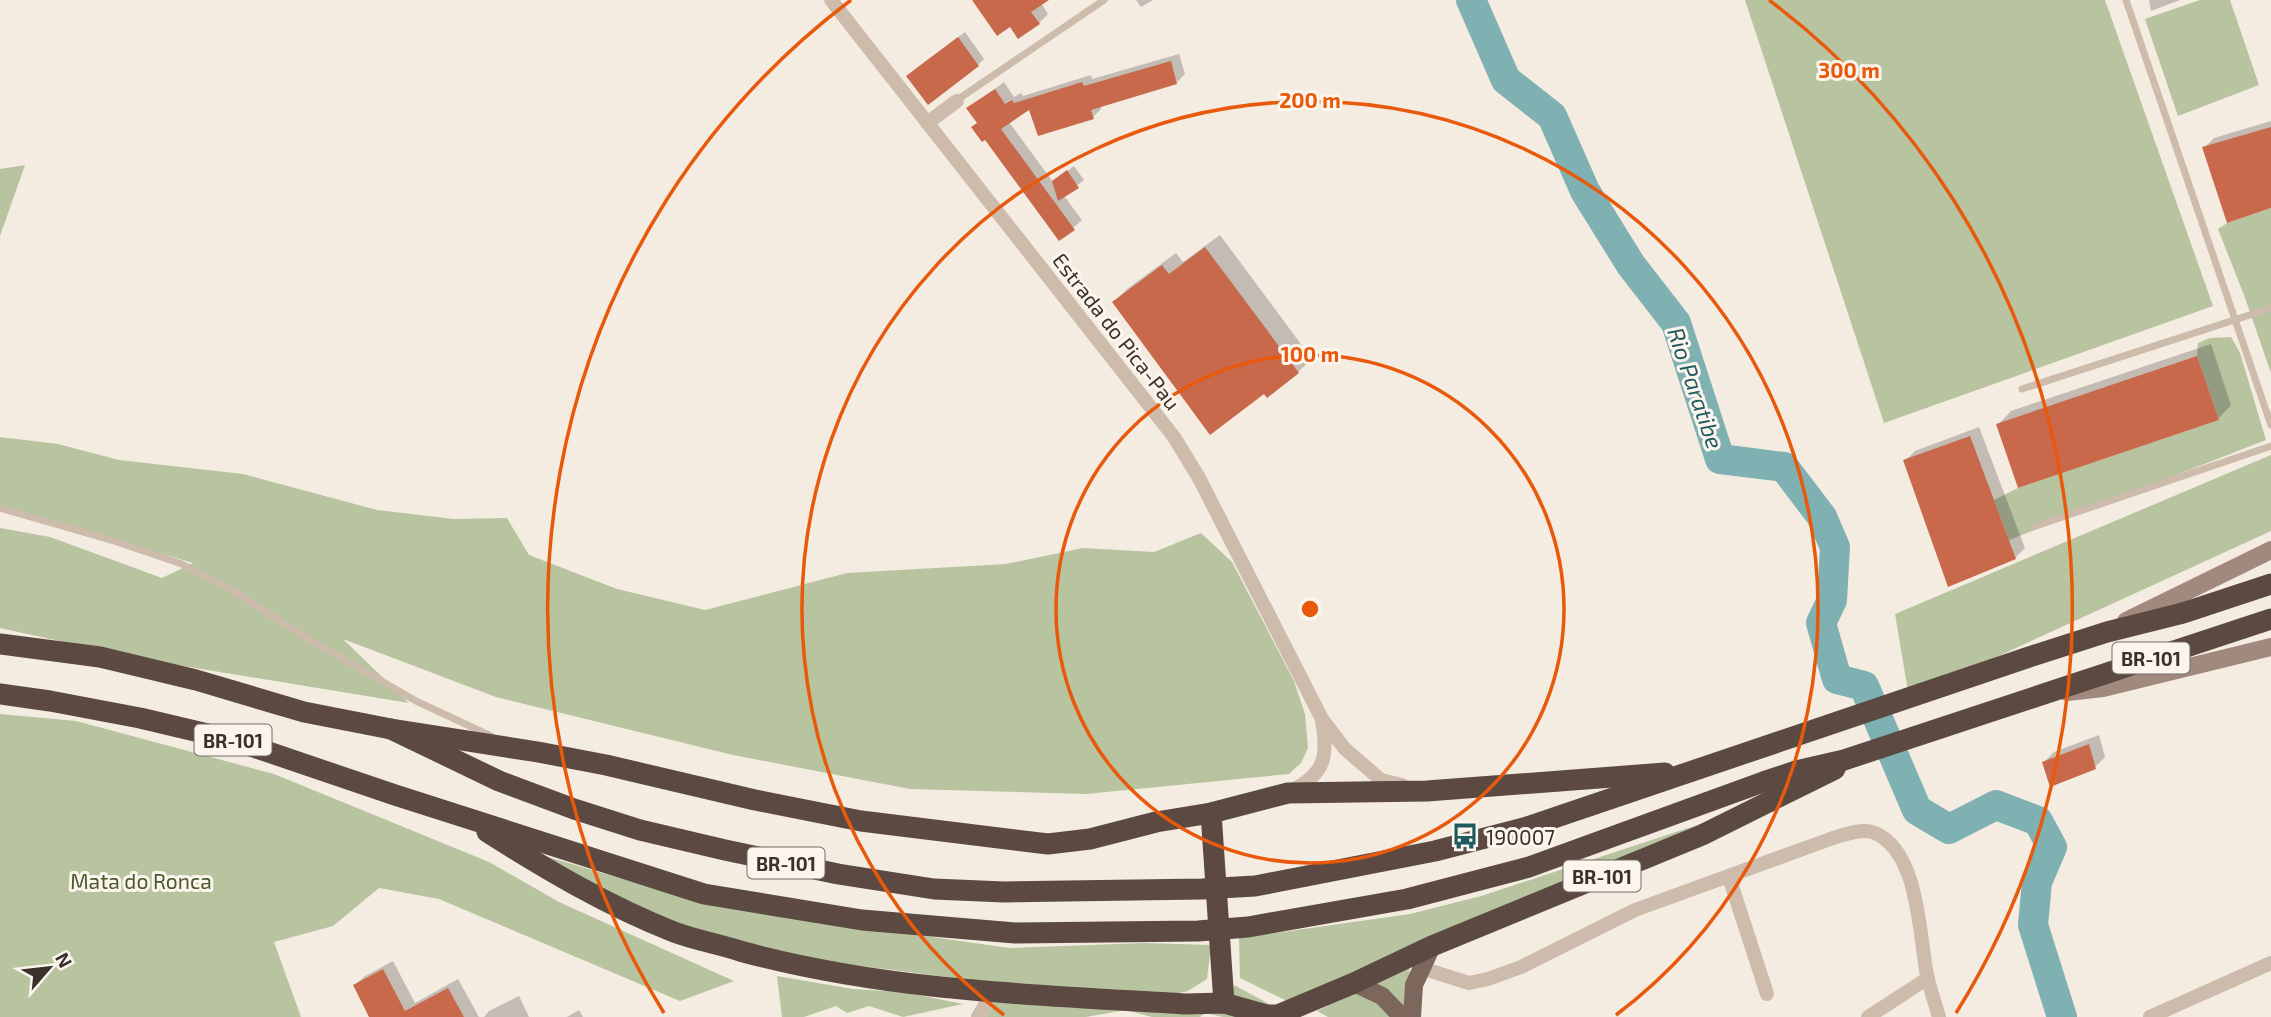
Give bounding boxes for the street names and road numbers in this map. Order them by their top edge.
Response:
street label: Estrada do Pica-Pau [1048,248,1186,414]
road number: BR-101 [2112,642,2190,674]
road number: BR-101 [194,724,272,755]
road number: BR-101 [748,848,824,878]
road number: BR-101 [1564,860,1640,891]

